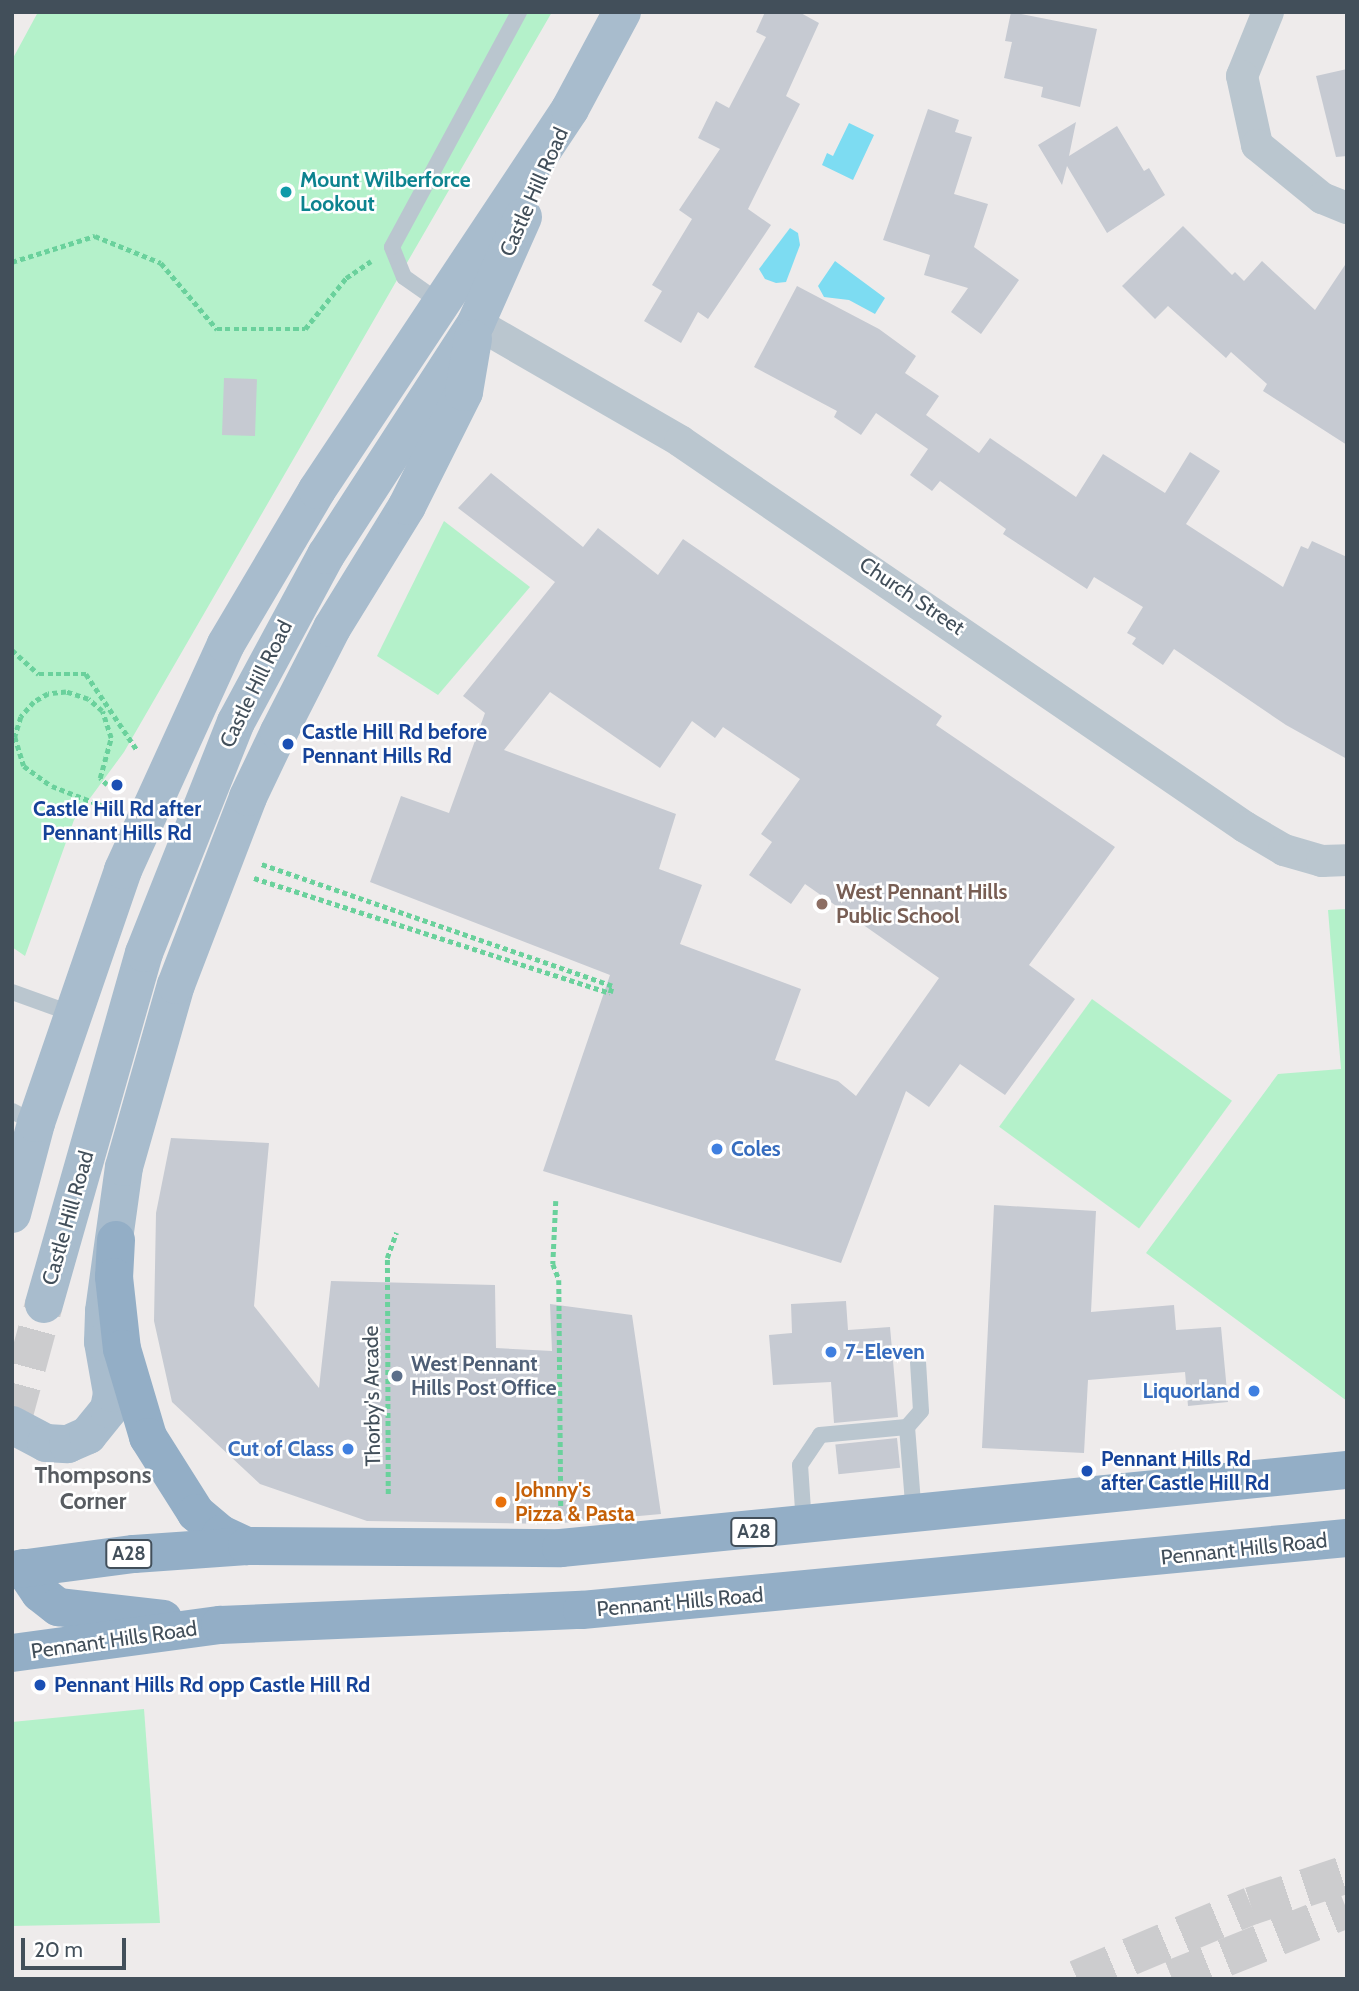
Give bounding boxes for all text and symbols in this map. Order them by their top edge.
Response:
street label: Castle Hill Road [494,124,574,260]
place label: Mount Wilberforce Lookout [300,167,471,217]
marker: Mount Wilberforce Lookout [278,184,294,200]
street label: Church Street [855,552,969,640]
street label: Castle Hill Road [214,616,298,752]
place label: Castle Hill Rd before Pennant Hills Rd [302,719,487,769]
marker: Castle Hill Rd before Pennant Hills Rd [280,736,296,752]
marker: Castle Hill Rd after Pennant Hills Rd [109,777,125,793]
place label: Castle Hill Rd after Pennant Hills Rd [33,796,201,846]
place label: West Pennant Hills Public School [836,879,1007,929]
marker: West Pennant Hills Public School [814,896,830,912]
place label: Coles [731,1136,781,1162]
marker: Coles [709,1141,725,1157]
street label: Castle Hill Road [37,1148,99,1288]
street label: Thorby's Arcade [358,1325,386,1467]
place label: 7-Eleven [845,1339,925,1365]
marker: 7-Eleven [823,1344,839,1360]
place label: West Pennant Hills Post Office [411,1351,557,1401]
marker: West Pennant Hills Post Office [389,1368,405,1384]
place label: Liquorland [1142,1378,1240,1404]
marker: Liquorland [1246,1383,1262,1399]
place label: Cut of Class [228,1436,334,1462]
marker: Cut of Class [340,1441,356,1457]
place label: Pennant Hills Rd after Castle Hill Rd [1101,1446,1269,1496]
district label: Thompsons Corner [35,1461,151,1515]
marker: Pennant Hills Rd after Castle Hill Rd [1079,1463,1095,1479]
place label: Johnny's Pizza & Pasta [515,1477,635,1527]
marker: Johnny's Pizza & Pasta [493,1494,509,1510]
road number: A28 [730,1516,778,1548]
street label: Pennant Hills Road [1159,1528,1329,1570]
road number: A28 [104,1538,154,1570]
street label: Pennant Hills Road [596,1582,764,1622]
street label: Pennant Hills Road [29,1616,199,1664]
place label: Pennant Hills Rd opp Castle Hill Rd [54,1672,370,1698]
marker: Pennant Hills Rd opp Castle Hill Rd [32,1677,48,1693]
scale bar [24,1924,130,1968]
text: 20 m [34,1937,83,1962]

